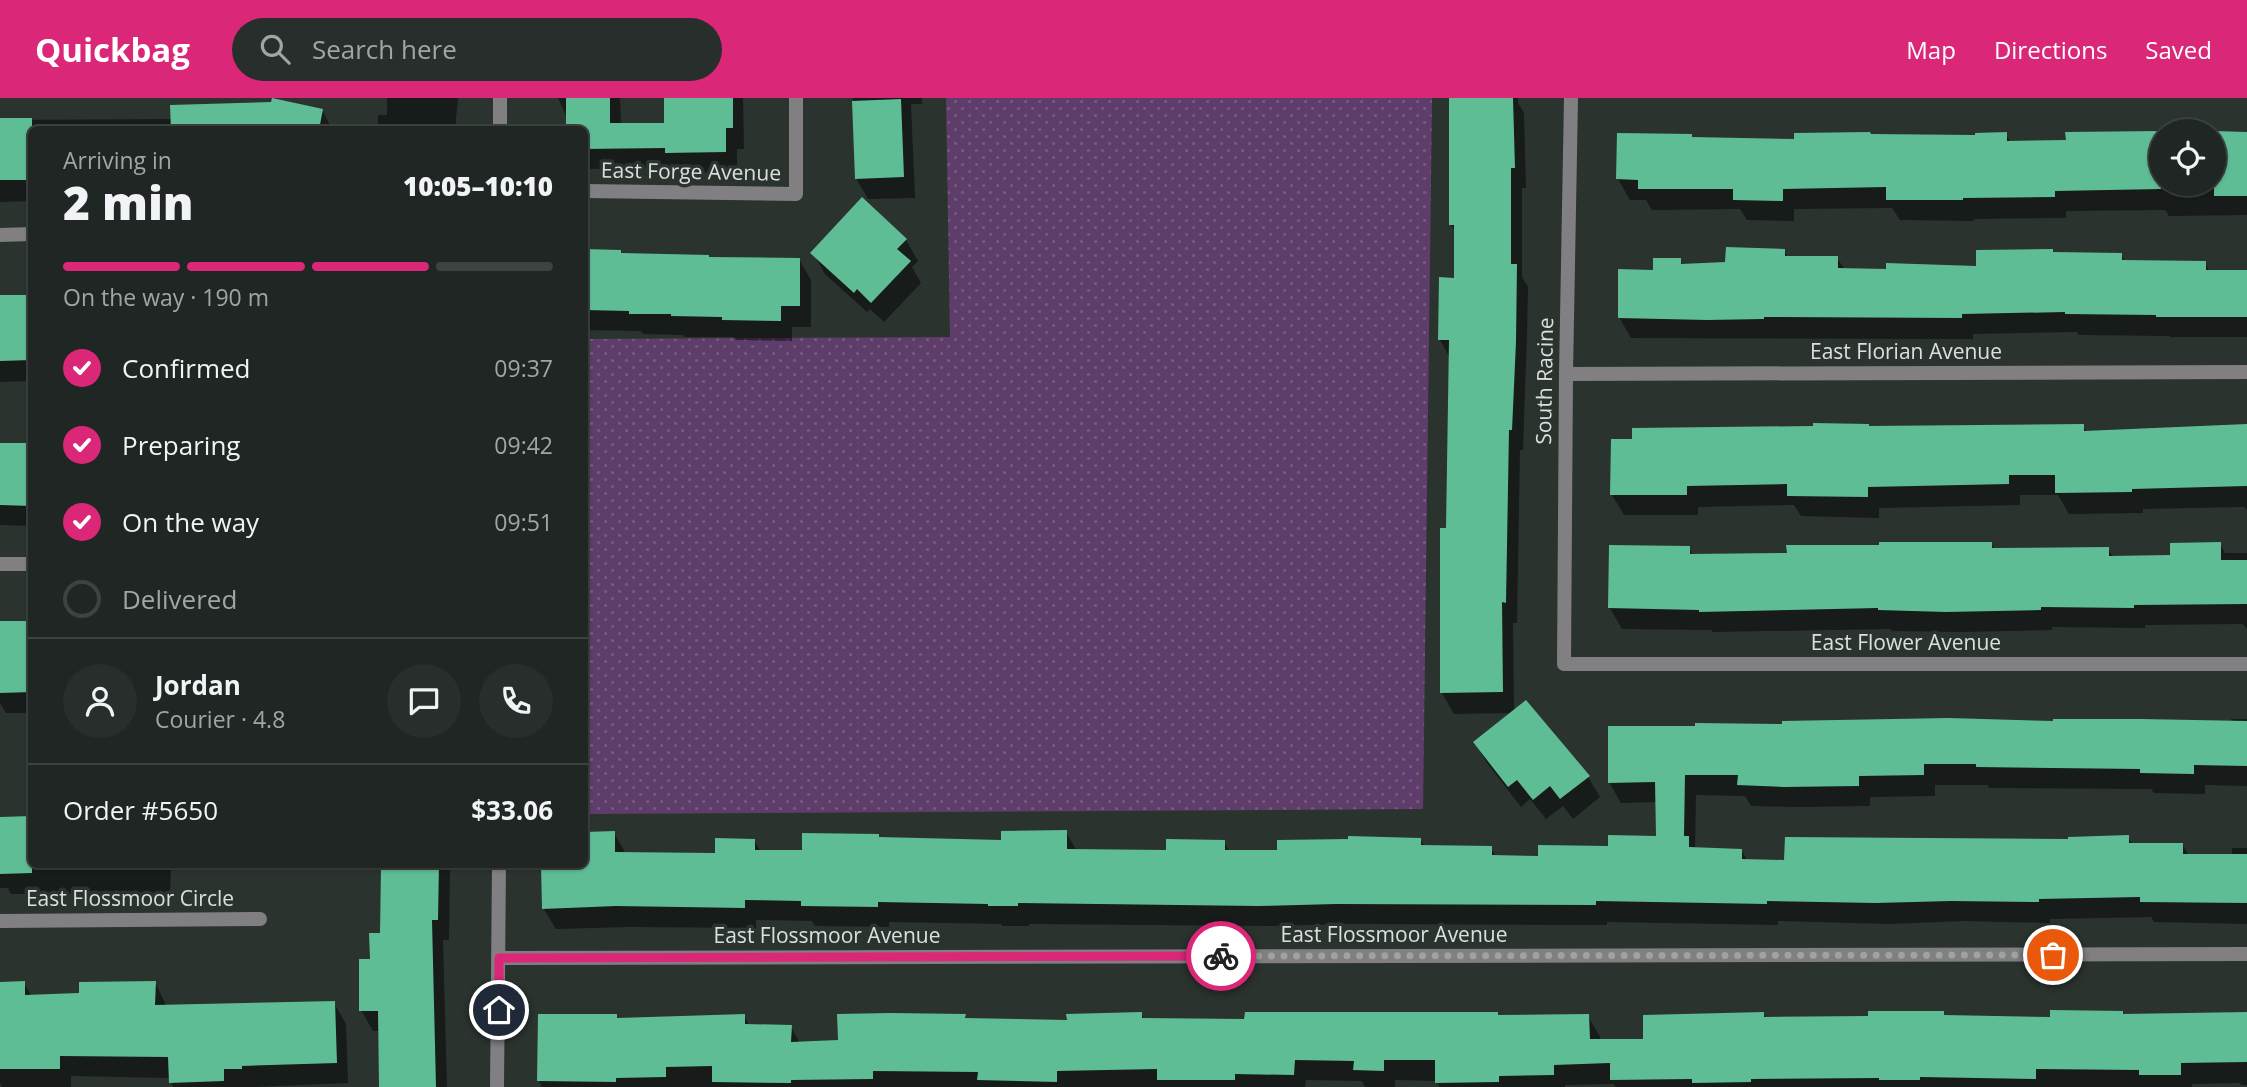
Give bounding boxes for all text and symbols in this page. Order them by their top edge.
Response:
search box [232,18,722,81]
text: Quickbag [35,27,190,72]
icon: search [256,30,294,68]
text: Search here [312,31,457,67]
text: Map [1906,33,1956,66]
text: Directions [1994,33,2107,66]
text: Saved [2145,33,2212,66]
map controls [2149,119,2226,196]
button: locate [2149,119,2226,196]
text: Arriving in [63,144,172,176]
street label: East Forge Avenue [601,155,781,187]
text: 10:05–10:10 [403,168,553,204]
text: 2 min [63,171,194,233]
text: On the way · 190 m [63,281,269,313]
street label: South Racine [1529,317,1559,445]
street label: East Florian Avenue [1810,337,2002,365]
icon: check [63,349,101,387]
text: Confirmed [122,350,250,386]
text: 09:37 [494,352,553,384]
icon: check [63,426,101,464]
text: Preparing [122,427,240,463]
text: 09:42 [494,429,553,461]
icon: check [63,503,101,541]
text: On the way [122,504,259,540]
text: 09:51 [494,506,553,538]
text: Delivered [122,581,237,617]
street label: East Flower Avenue [1811,628,2001,656]
button: person [63,664,137,738]
button: chat [387,664,461,738]
button: phone [479,664,553,738]
text: Jordan [155,667,241,703]
text: Courier · 4.8 [155,703,285,735]
text: Order #5650 [63,792,218,828]
text: $33.06 [471,792,553,828]
street label: East Flossmoor Circle [26,884,234,912]
street label: East Flossmoor Avenue [1281,920,1507,948]
street label: East Flossmoor Avenue [714,921,940,949]
courier [1186,921,1256,991]
pin [2023,925,2083,985]
icon: bag [2034,936,2072,974]
icon: bike [1202,937,1240,975]
pin [469,980,529,1040]
icon: home [480,991,518,1029]

